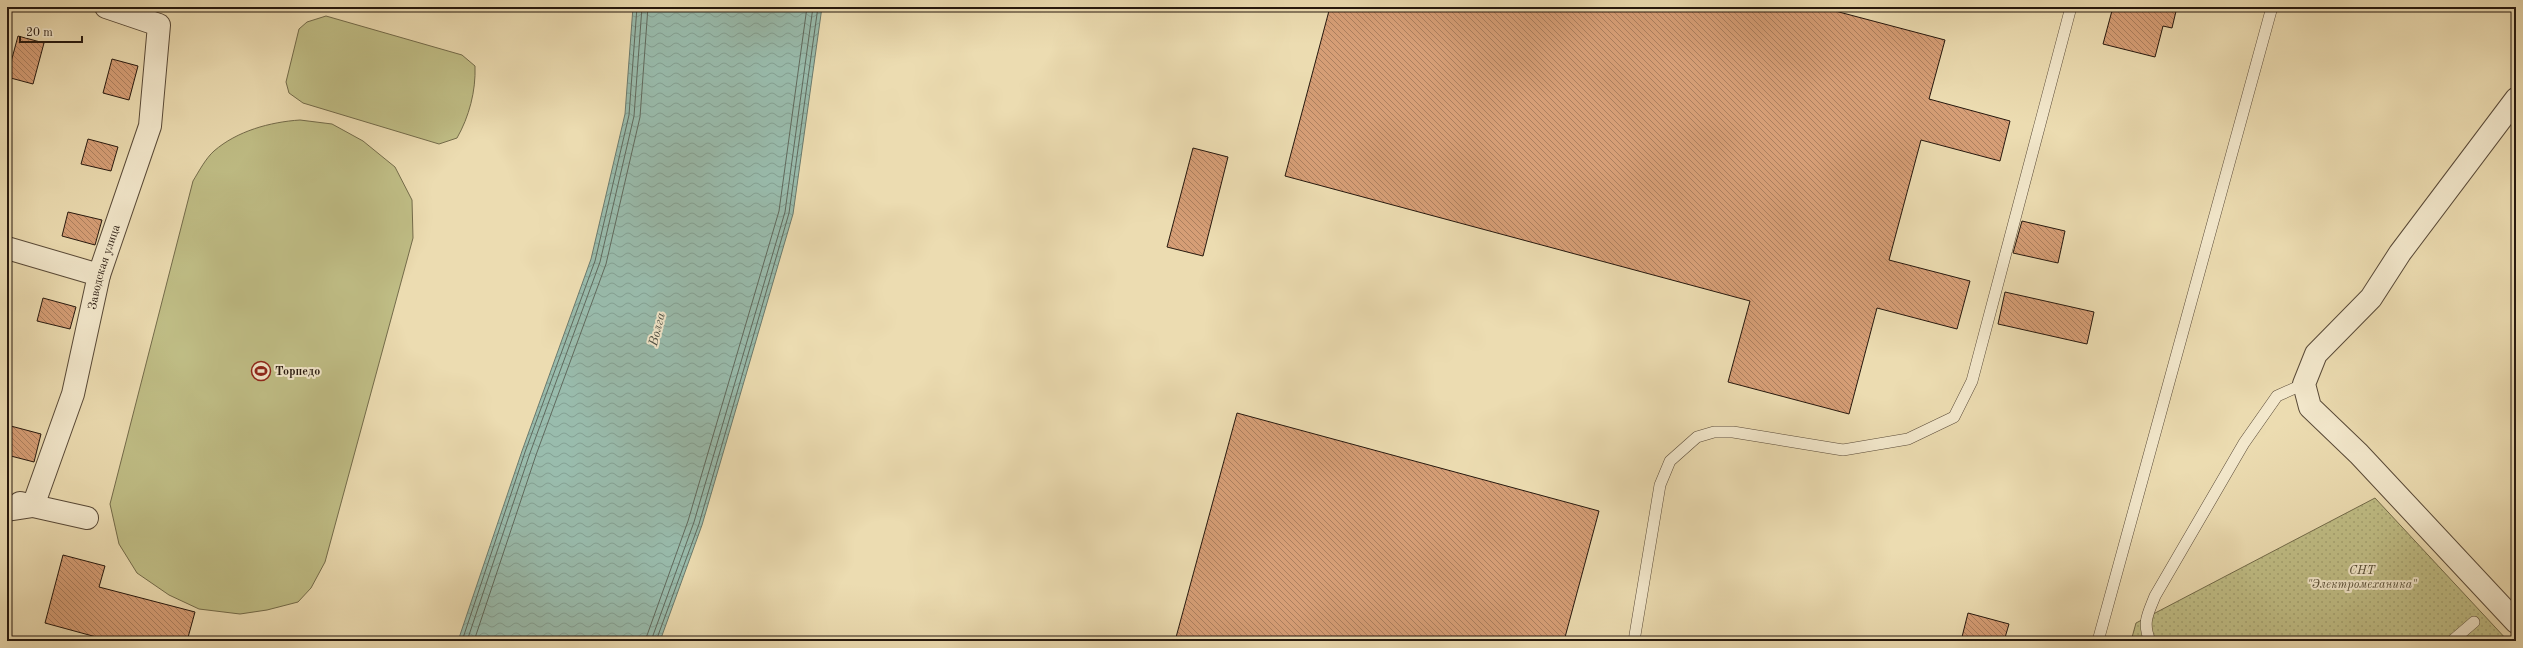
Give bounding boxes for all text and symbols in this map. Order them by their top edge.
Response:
scale bar [20,18,82,44]
text: 20 m [26,27,53,39]
street label: Заводская улица [87,223,123,311]
water label: Волга [647,311,668,348]
sports icon: Торпедо [250,360,272,382]
place label: Торпедо [275,366,320,378]
park label: СНТ "Электромеханика" [2307,565,2418,591]

